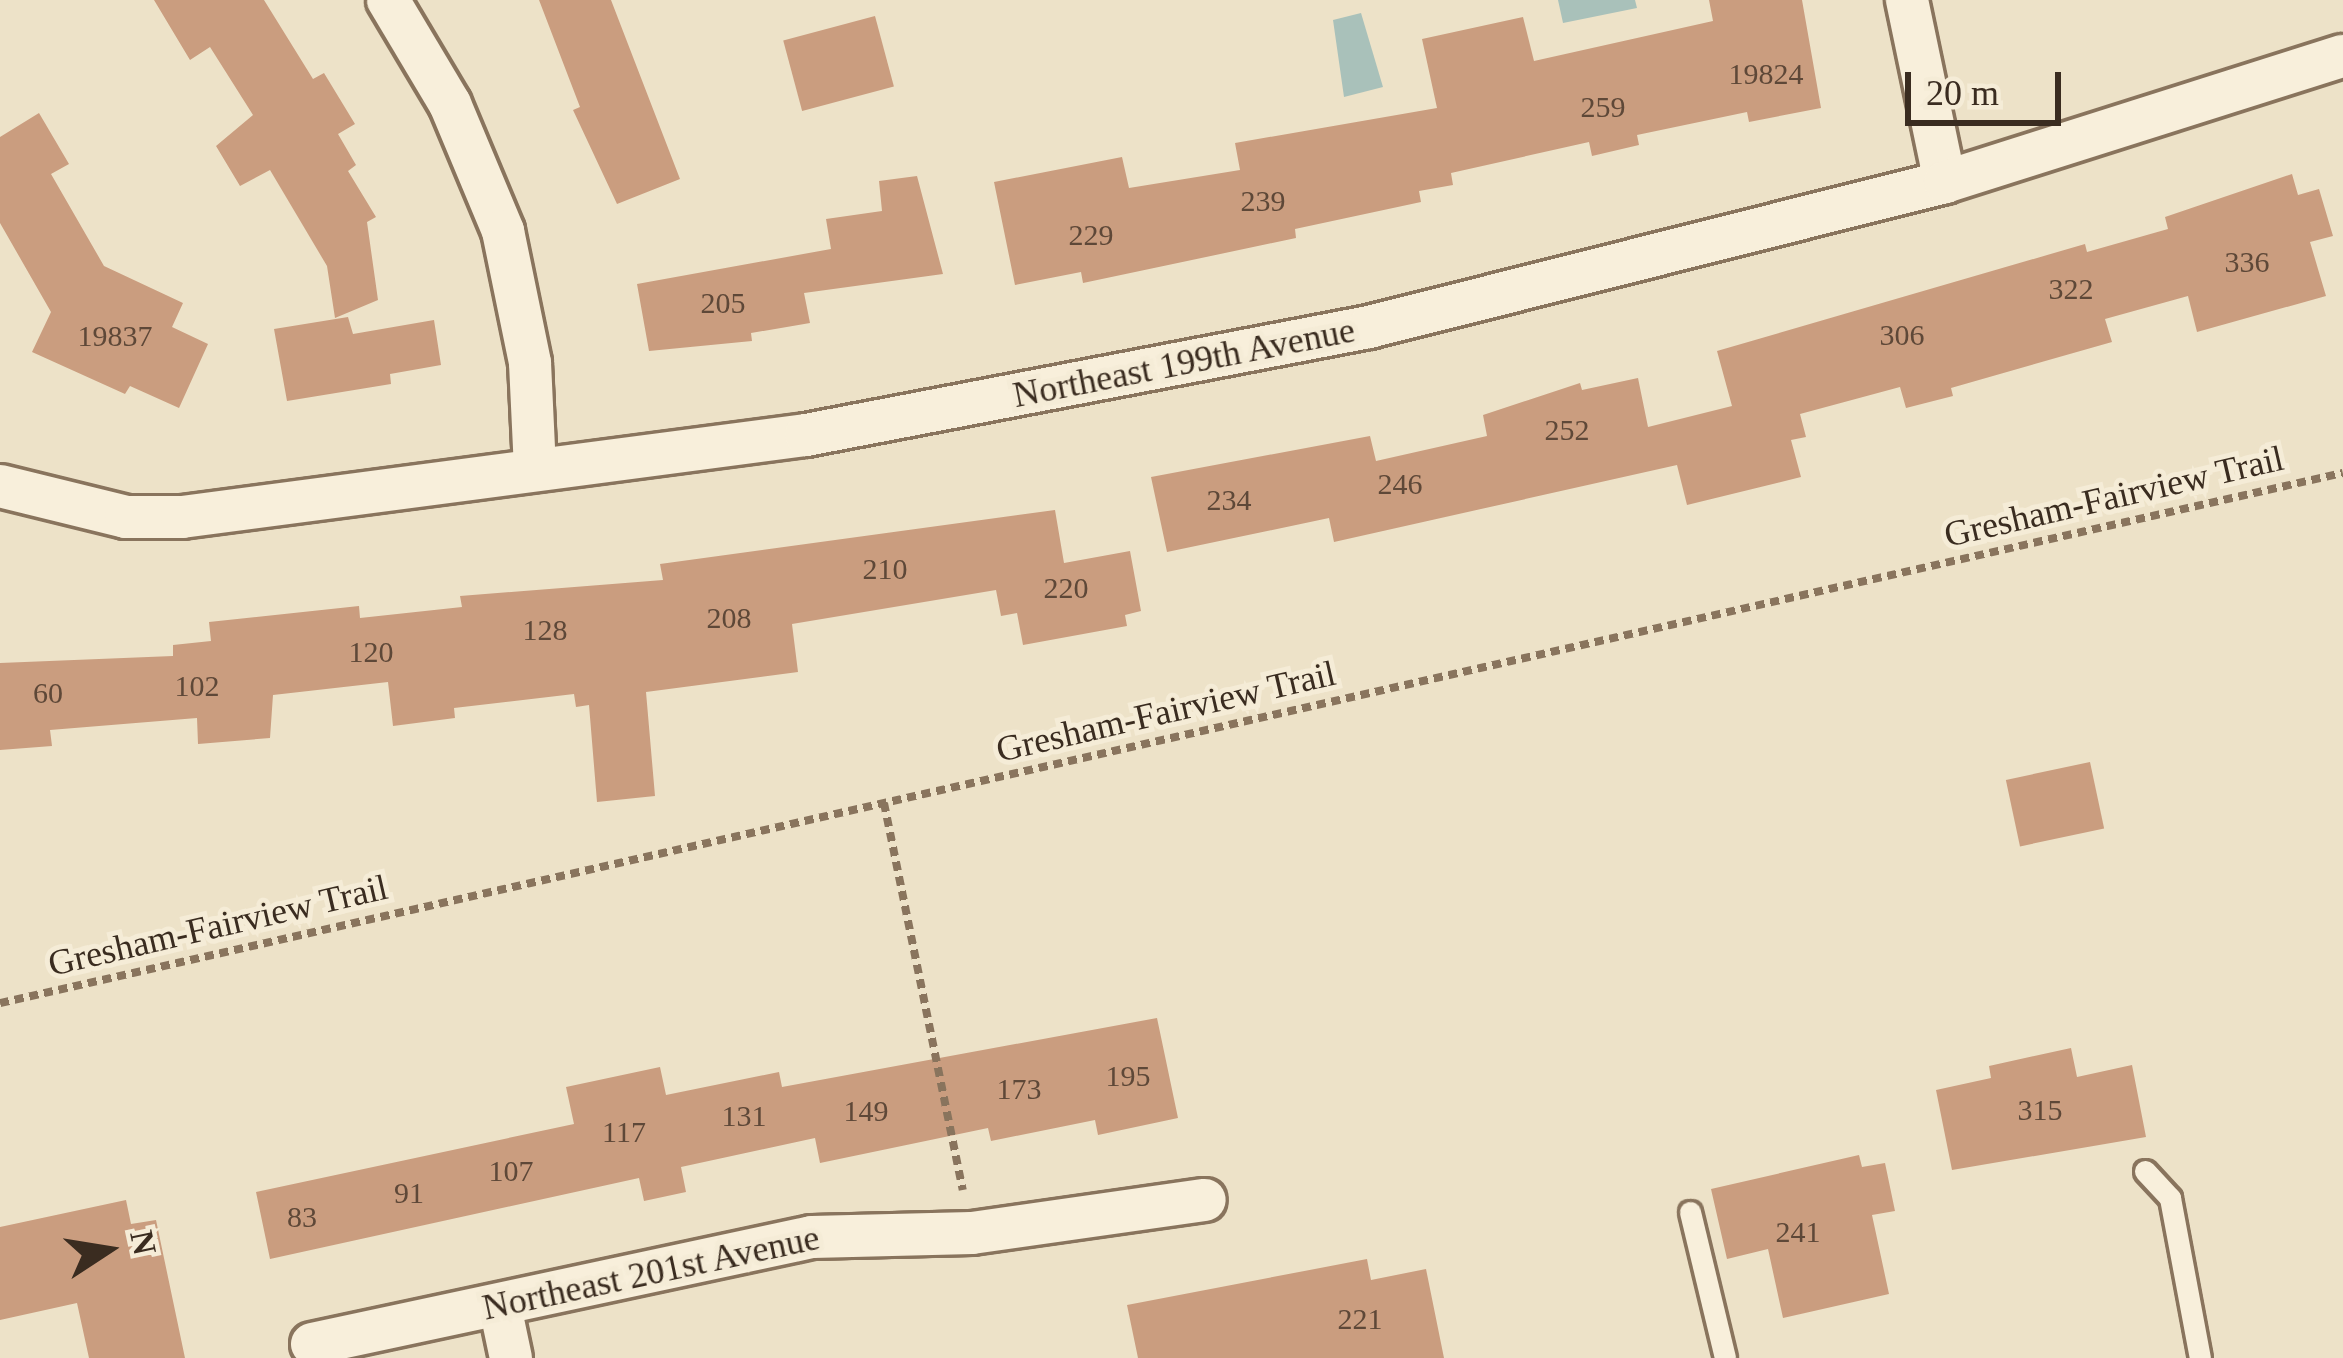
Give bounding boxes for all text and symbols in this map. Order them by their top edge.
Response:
scale bar [1911,48,2067,122]
house number: 19824 [1728,56,1804,92]
text: 20 m [1926,73,1999,113]
house number: 259 [1580,89,1626,125]
house number: 239 [1240,183,1286,219]
house number: 229 [1068,217,1114,253]
house number: 336 [2224,244,2270,280]
house number: 322 [2048,271,2094,307]
house number: 205 [700,285,746,321]
street label: Northeast 199th Avenue [1008,308,1360,418]
house number: 306 [1880,317,1924,353]
house number: 19837 [78,318,152,354]
house number: 252 [1544,412,1590,448]
street label: Gresham-Fairview Trail [1940,437,2288,557]
house number: 246 [1378,466,1422,502]
house number: 234 [1206,482,1252,518]
house number: 210 [862,551,908,587]
house number: 220 [1044,570,1088,606]
house number: 208 [706,600,752,636]
house number: 128 [522,612,568,648]
house number: 120 [348,634,394,670]
street label: Gresham-Fairview Trail [992,652,1340,772]
house number: 102 [174,668,220,704]
house number: 60 [33,675,63,711]
street label: Gresham-Fairview Trail [44,866,392,986]
house number: 195 [1106,1058,1150,1094]
house number: 173 [996,1071,1042,1107]
house number: 315 [2018,1092,2062,1128]
house number: 149 [844,1093,888,1129]
house number: 131 [722,1098,766,1134]
house number: 117 [602,1114,646,1150]
house number: 107 [488,1153,534,1189]
house number: 91 [394,1175,424,1211]
north arrow [48,1190,168,1310]
house number: 83 [287,1199,317,1235]
house number: 241 [1776,1214,1820,1250]
street label: Northeast 201st Avenue [478,1216,824,1330]
text: N [123,1227,163,1258]
house number: 221 [1338,1301,1382,1337]

